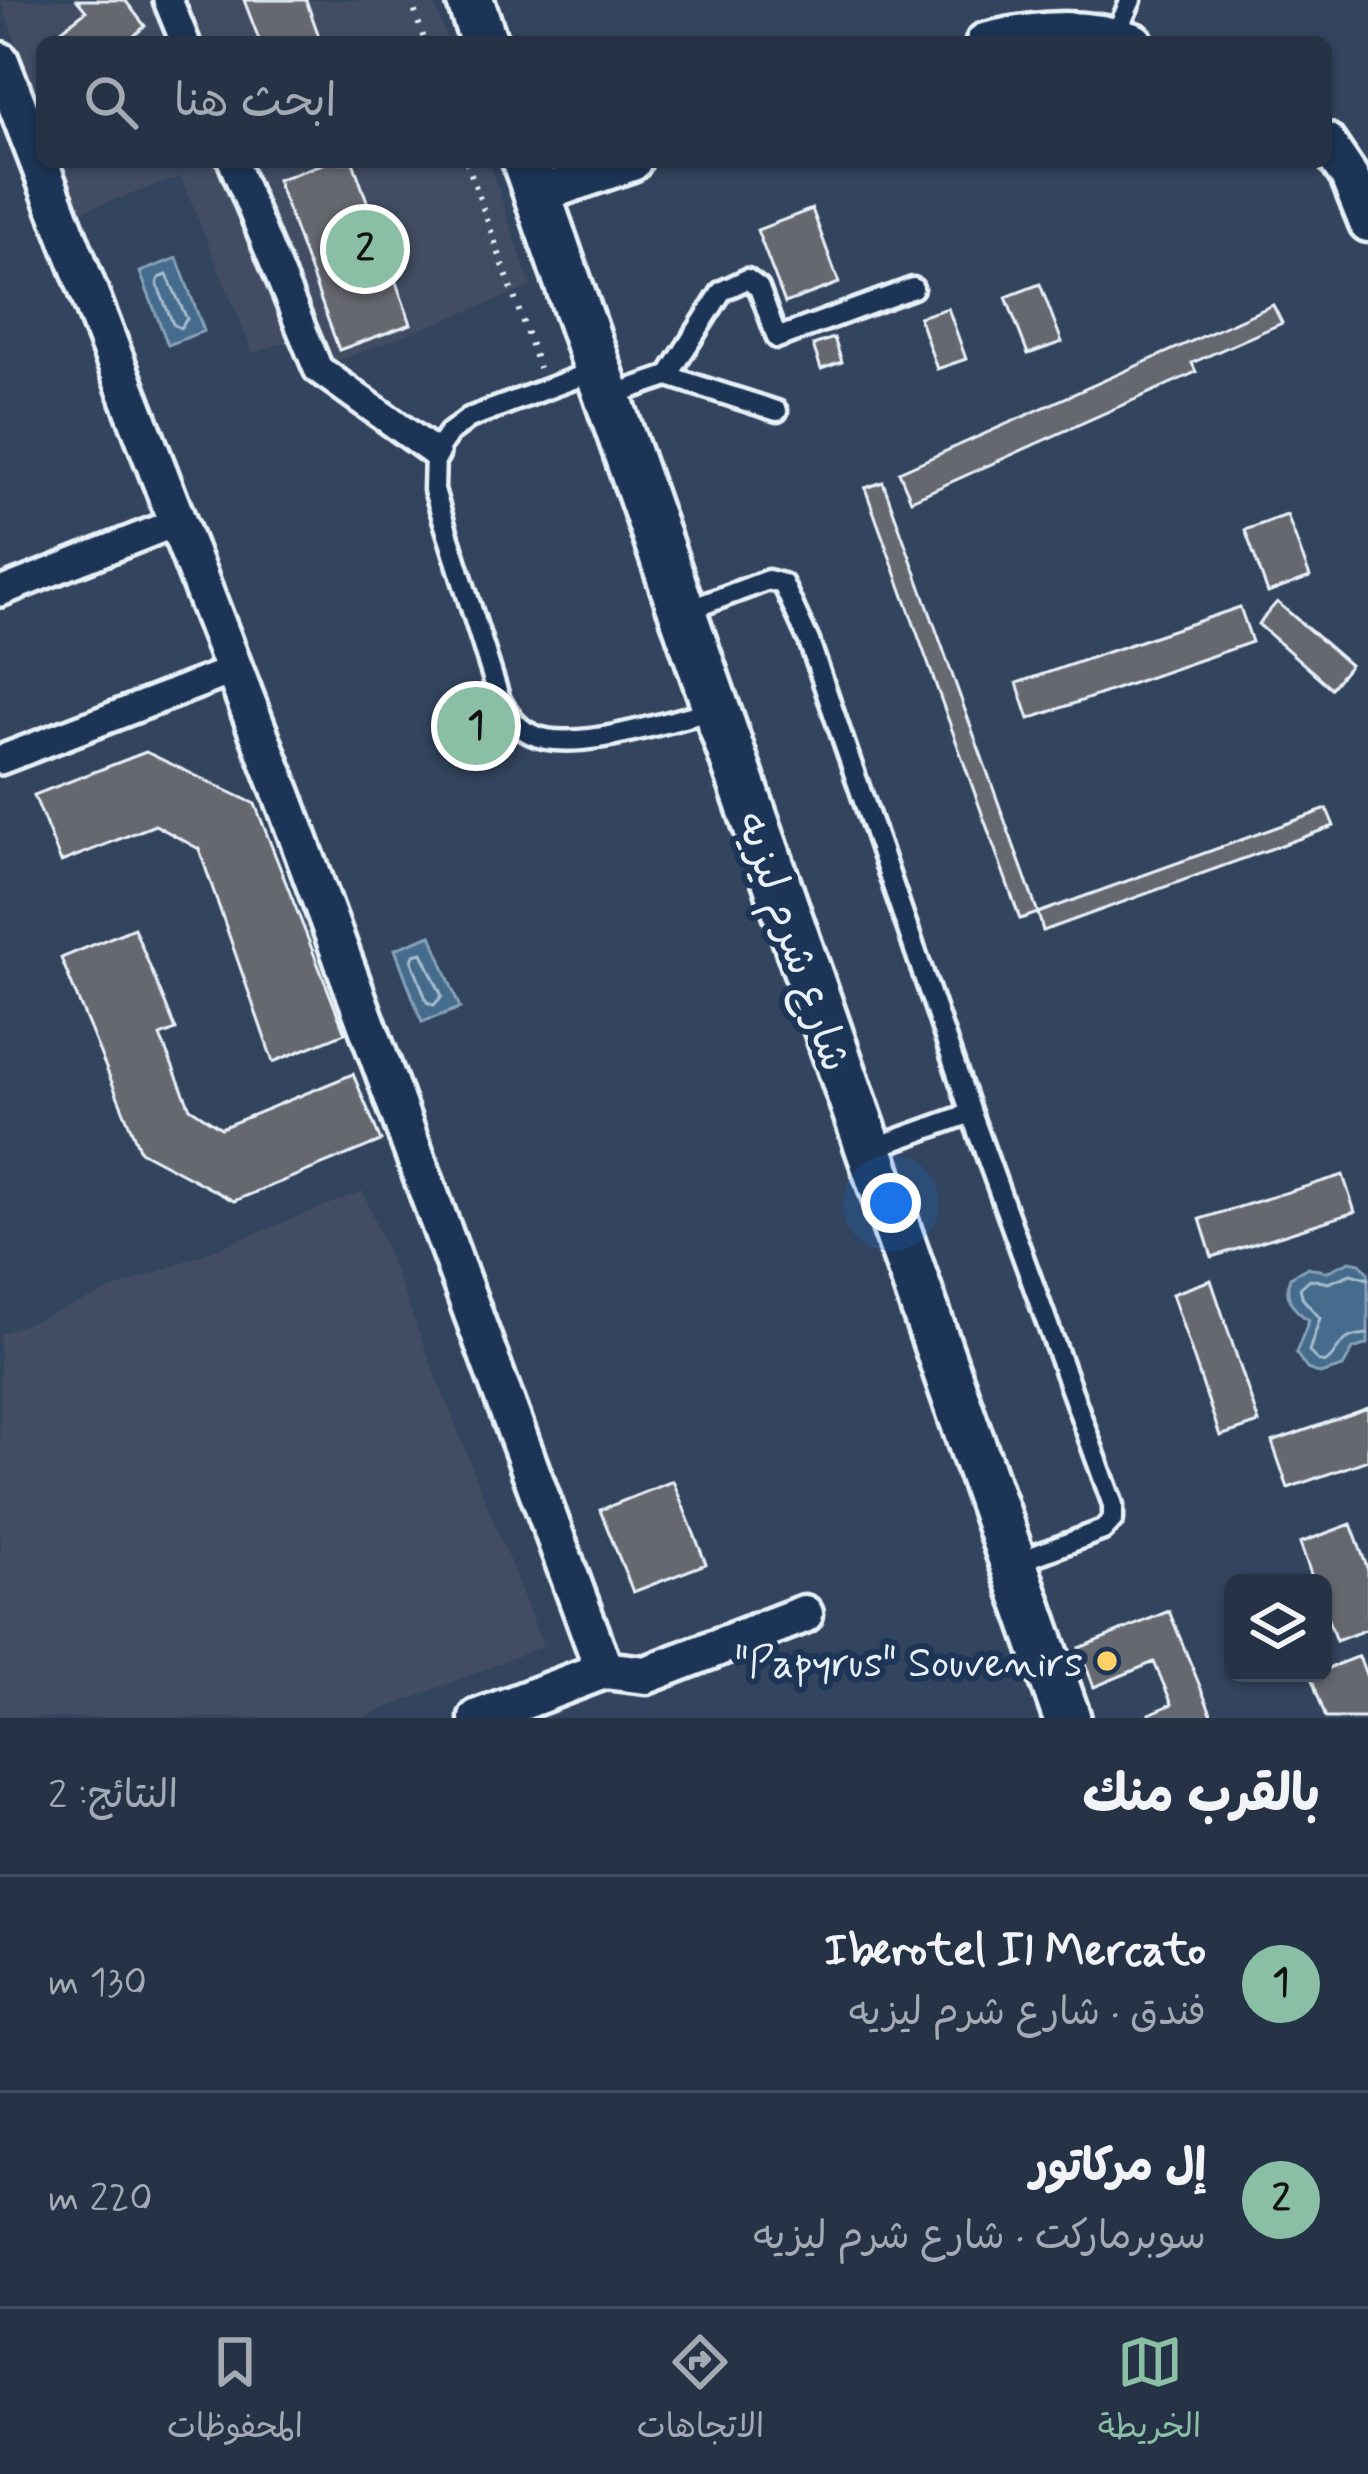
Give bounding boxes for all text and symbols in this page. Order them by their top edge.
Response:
search box [36,36,1332,168]
icon: search [78,69,144,135]
text: ابحث هنا [174,73,337,132]
pin: 2 [326,204,404,294]
pin: 1 [437,681,515,771]
street label: شارع شرم ليزيه [720,805,862,1080]
your location [861,1173,921,1233]
map controls [1224,1574,1332,1682]
button: layers [1224,1574,1332,1682]
place label: "Papyrus" Souvenirs [735,1637,1083,1692]
marker: "Papyrus" Souvenirs [1094,1648,1120,1674]
text: بالقرب منك [1083,1763,1320,1829]
text: النتائج: 2 [48,1771,178,1822]
text: Iberotel Il Mercato [824,1922,1206,1981]
text: 130 m [48,1958,147,2009]
text: 1 [1272,1958,1290,2009]
text: فندق · شارع شرم ليزيه [849,1988,1206,2039]
text: إل مركاتور [1031,2138,1206,2197]
text: 220 m [48,2174,153,2225]
text: 2 [1271,2174,1291,2225]
text: سوبرماركت · شارع شرم ليزيه [753,2212,1206,2263]
tab: المحفوظات [167,2329,303,2455]
tab: الاتجاهات [637,2329,764,2455]
tab: الخريطة [1098,2329,1201,2455]

